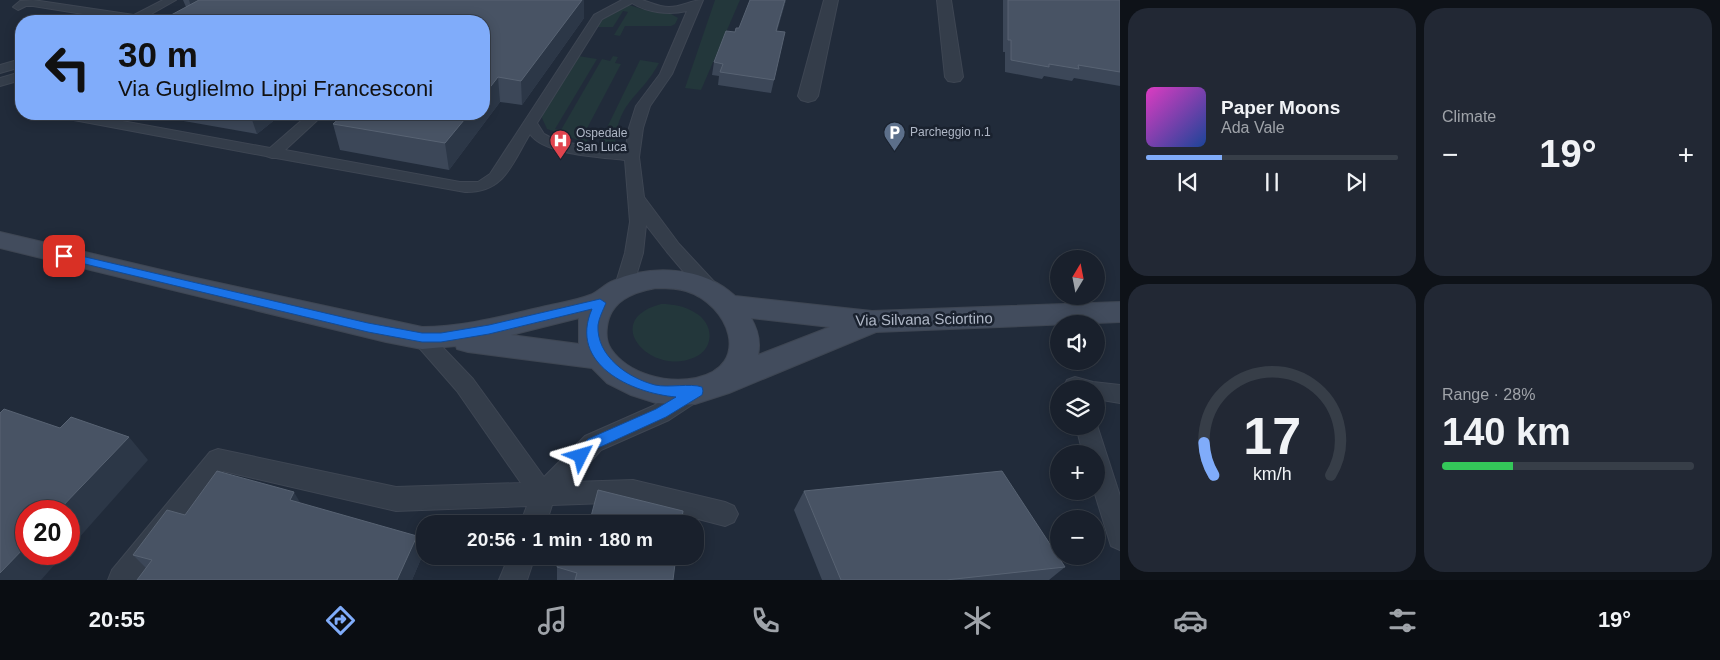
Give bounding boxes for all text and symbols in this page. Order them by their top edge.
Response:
icon: left [35,35,100,100]
text: 30 m [118,35,198,74]
text: Via Guglielmo Lippi Francesconi [118,76,433,101]
text: Paper Moons [1221,97,1340,118]
text: Climate [1442,108,1496,125]
text: Ada Vale [1221,119,1285,136]
parking icon: Parcheggio n.1 [882,120,906,151]
place label: Parcheggio n.1 [910,125,991,139]
place label: Ospedale San Luca [576,126,628,154]
hospital icon: Ospedale San Luca [548,128,572,159]
text: 19° [1539,133,1597,175]
text: − [1442,139,1458,170]
text: + [1678,139,1694,170]
icon: previous [1174,168,1202,196]
icon: pause [1258,168,1286,196]
icon: next [1342,168,1370,196]
pin [43,235,85,277]
icon: arrive [50,242,78,270]
north arrow [1050,250,1105,305]
map controls [1050,250,1105,565]
street label: Via Silvana Sciortino [855,309,993,329]
button: sound [1050,315,1105,370]
button: layers [1050,380,1105,435]
text: Range · 28% [1442,386,1535,403]
text: 17 [1243,407,1301,465]
text: 140 km [1442,411,1571,453]
position arrow [554,429,606,481]
button: + [1050,445,1105,500]
text: km/h [1253,464,1291,484]
speed limit sign: 20 [15,500,80,565]
button: − [1050,510,1105,565]
text: 20:56 · 1 min · 180 m [467,529,653,550]
icon: directions [323,603,358,638]
icon: music [535,603,570,638]
icon: phone [748,603,783,638]
icon: climate [960,603,995,638]
icon: car [1173,603,1208,638]
icon: filters [1385,603,1420,638]
text: 20:55 [89,607,145,632]
text: 19° [1598,607,1631,632]

